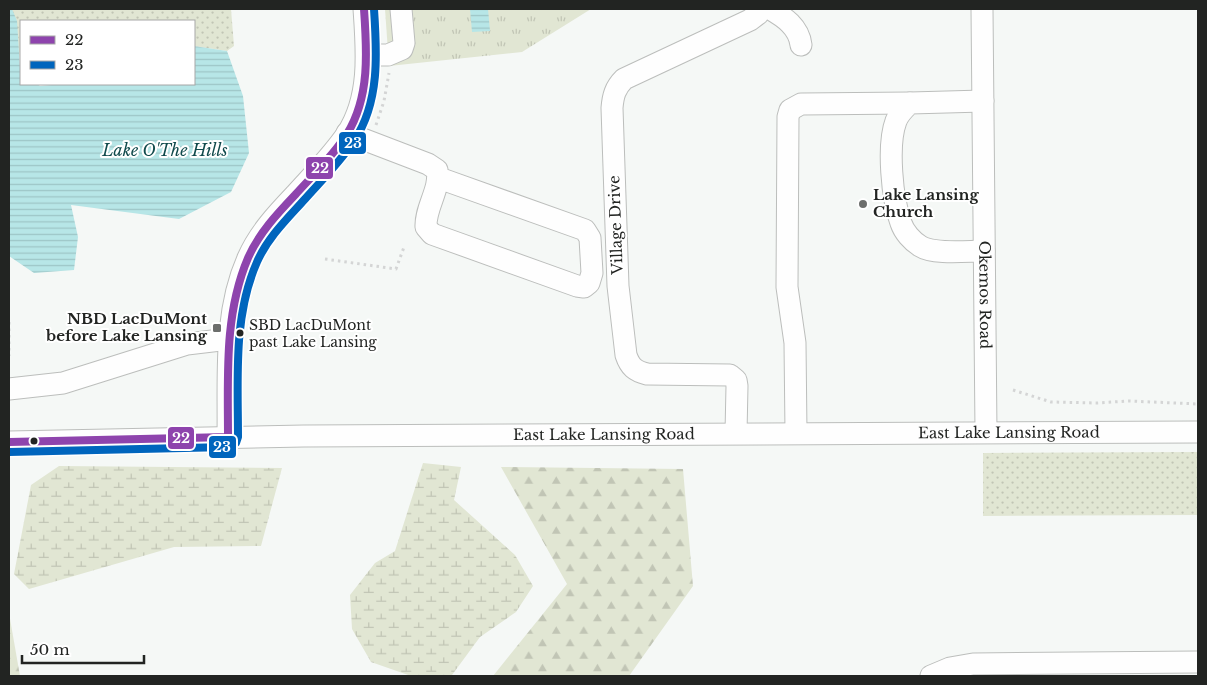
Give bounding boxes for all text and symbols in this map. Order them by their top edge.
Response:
legend [20,20,195,85]
text: 22 [65,30,83,49]
text: 23 [65,55,83,74]
line badge: 23 [338,131,367,155]
text: 23 [344,134,362,152]
water label: Lake O'The Hills [101,140,228,160]
line badge: 22 [305,156,334,180]
text: 22 [311,159,329,177]
street label: Village Drive [604,175,627,276]
place label: Lake Lansing Church [873,185,979,221]
marker: Lake Lansing Church [857,198,869,210]
street label: Okemos Road [975,241,995,349]
place label: NBD LacDuMont before Lake Lansing [45,309,208,345]
place label: SBD LacDuMont past Lake Lansing [249,316,377,351]
marker: NBD LacDuMont before Lake Lansing [211,322,223,334]
marker: SBD LacDuMont past Lake Lansing [235,328,245,338]
street label: East Lake Lansing Road [918,422,1100,442]
street label: East Lake Lansing Road [513,424,695,444]
line badge: 22 [167,426,195,450]
text: 22 [172,429,190,447]
line badge: 23 [208,435,237,459]
unlabelled marker [29,436,39,446]
text: 23 [213,438,231,456]
scale bar [22,632,145,664]
text: 50 m [30,640,70,659]

